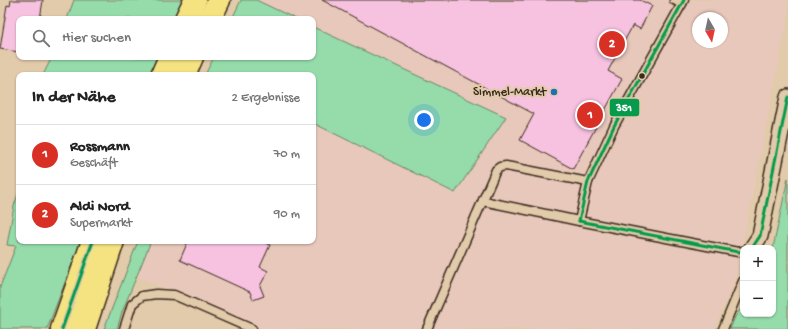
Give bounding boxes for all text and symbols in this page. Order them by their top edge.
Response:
north arrow [692,12,728,48]
search box [16,16,316,60]
icon: search [30,27,52,49]
text: Hier suchen [62,29,131,47]
pin: 2 [599,29,625,59]
unlabelled marker [637,71,647,81]
place label: Simmel-Markt [473,85,548,100]
marker: Simmel-Markt [549,87,559,97]
text: In der Nähe [32,88,115,108]
text: 2 Ergebnisse [232,91,300,106]
line badge: 351 [609,98,640,117]
pin: 1 [577,100,603,130]
text: 351 [615,103,632,115]
your location [414,110,434,130]
text: Rossmann [70,138,130,156]
text: 1 [42,147,48,162]
text: 70 m [274,147,300,162]
text: Geschäft [70,156,118,171]
text: Aldi Nord [70,198,129,216]
text: 2 [42,207,48,222]
text: 90 m [274,207,300,222]
text: Supermarkt [70,216,132,231]
map controls [740,245,776,317]
button: + [740,245,776,281]
button: − [740,281,776,317]

